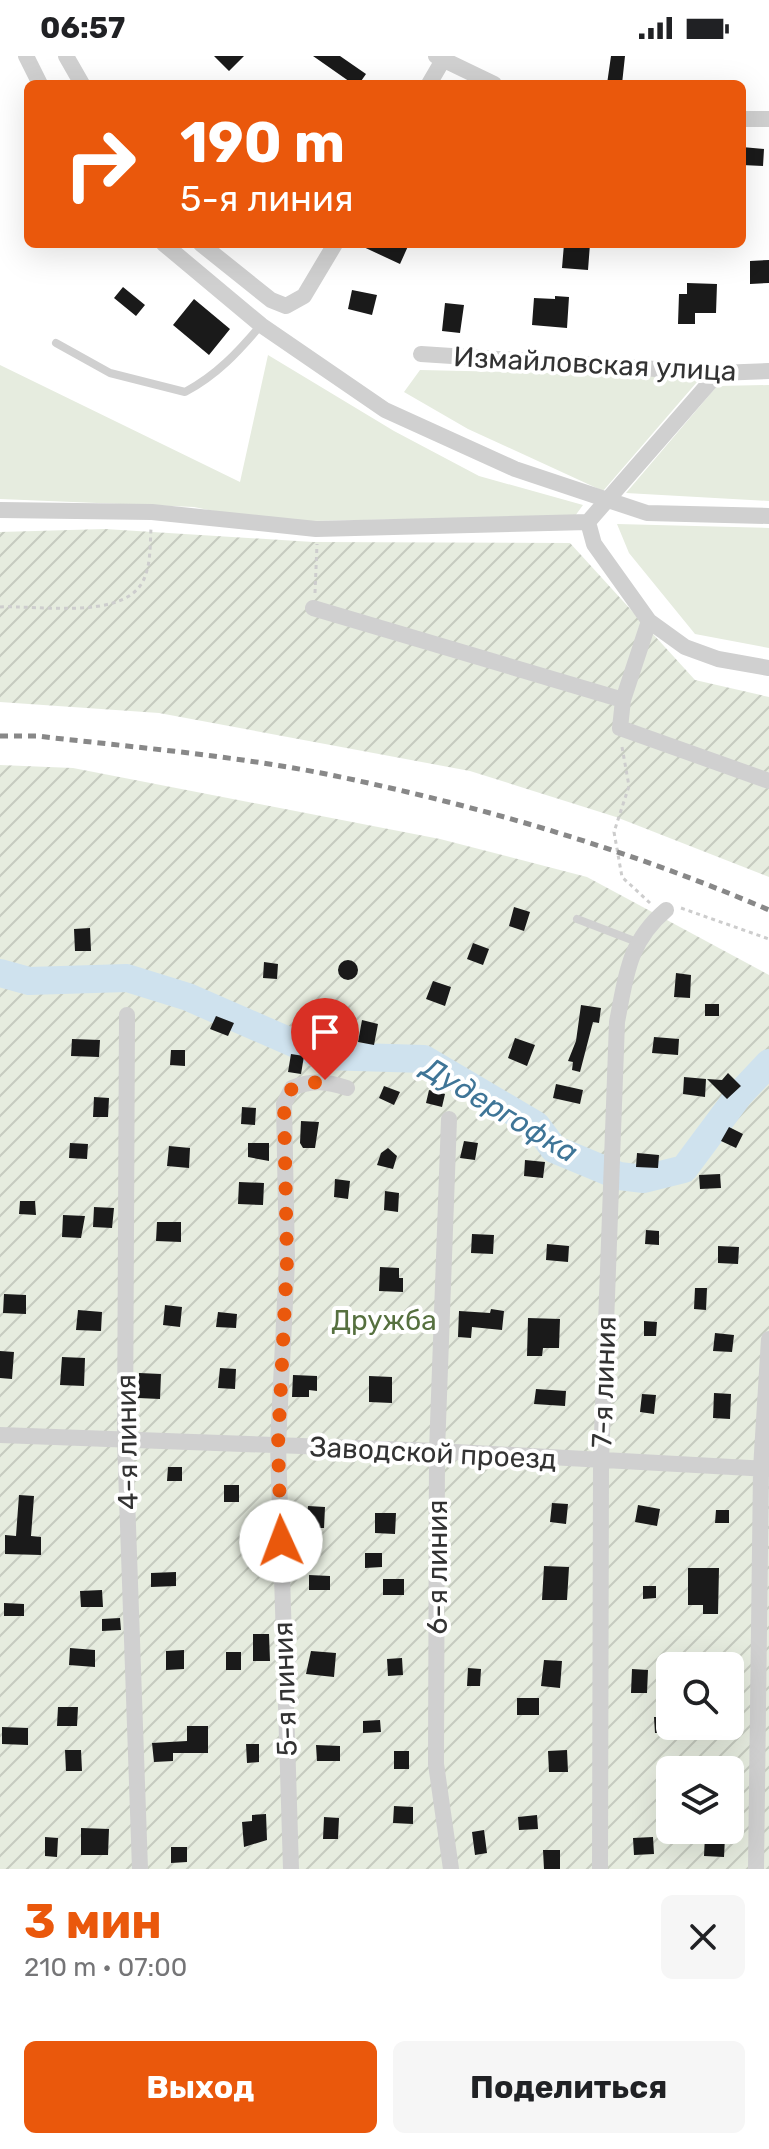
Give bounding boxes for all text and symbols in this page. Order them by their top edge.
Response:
text: 06:57 [40,10,125,46]
text: 190 m [180,110,345,176]
icon: right [48,112,152,216]
text: 5-я линия [180,177,354,220]
street label: Измайловская улица [453,340,737,388]
pin [291,998,359,1080]
icon: arrive [303,1010,347,1054]
water label: Дудергофка [414,1048,584,1170]
park label: Дружба [331,1304,437,1337]
street label: 7-я линия [585,1316,623,1448]
street label: 4-я линия [109,1374,145,1510]
street label: Заводской проезд [309,1430,557,1476]
position arrow [239,1499,323,1583]
street label: 6-я линия [421,1499,454,1635]
street label: 5-я линия [266,1621,304,1757]
map controls [656,1652,744,1844]
button: search [656,1652,744,1740]
button: layers [656,1756,744,1844]
text: 3 мин [24,1893,162,1950]
button: close [661,1895,745,1979]
text: 210 m · 07:00 [24,1952,187,1983]
button: Выход [24,2041,377,2133]
button: Поделиться [393,2041,745,2133]

